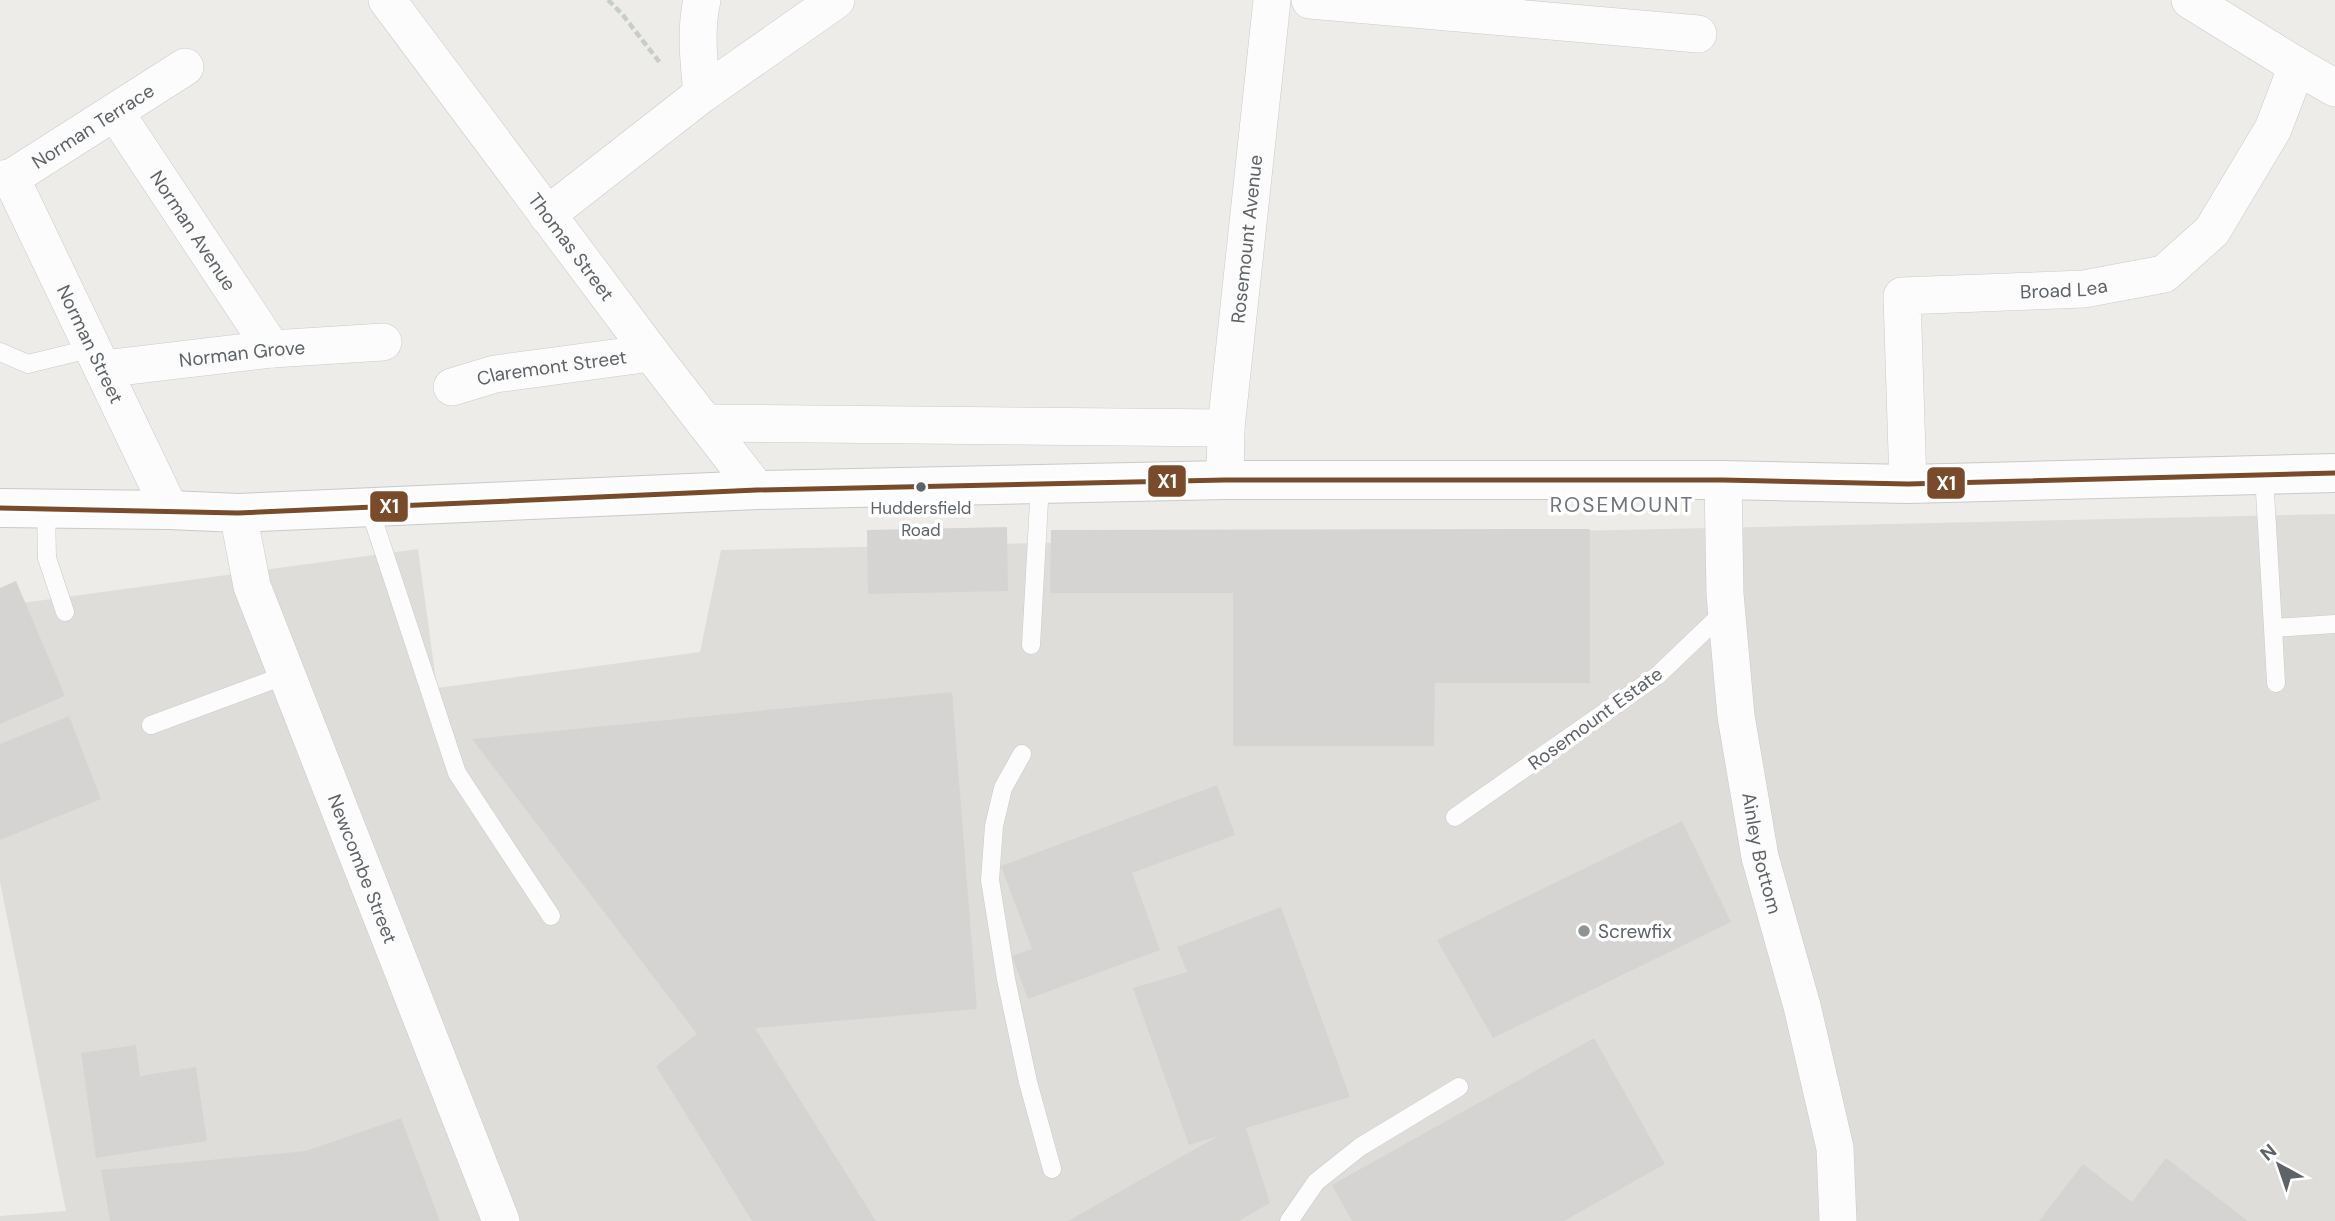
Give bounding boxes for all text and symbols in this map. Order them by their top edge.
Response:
street label: Norman Terrace [27,78,159,175]
street label: Rosemount Avenue [1225,154,1268,325]
street label: Norman Avenue [144,166,242,296]
street label: Thomas Street [523,188,620,306]
street label: Broad Lea [2020,273,2110,304]
street label: Norman Street [51,281,129,408]
street label: Norman Grove [178,335,306,373]
street label: Claremont Street [474,344,628,392]
line badge: X1 [1147,464,1187,498]
line badge: X1 [1926,466,1966,500]
text: X1 [1157,469,1177,494]
text: X1 [1936,471,1956,496]
marker: Huddersfield Road [914,480,928,494]
line badge: X1 [369,490,409,523]
district label: ROSEMOUNT [1550,491,1694,519]
text: X1 [379,494,399,519]
place label: Huddersfield Road [871,497,971,541]
street label: Rosemount Estate [1523,661,1667,776]
street label: Newcombe Street [322,791,403,947]
street label: Ainley Bottom [1736,791,1787,917]
place label: Screwfix [1598,919,1672,944]
marker: Screwfix [1576,923,1592,939]
north arrow [2244,1130,2314,1200]
text: N [2255,1138,2282,1166]

